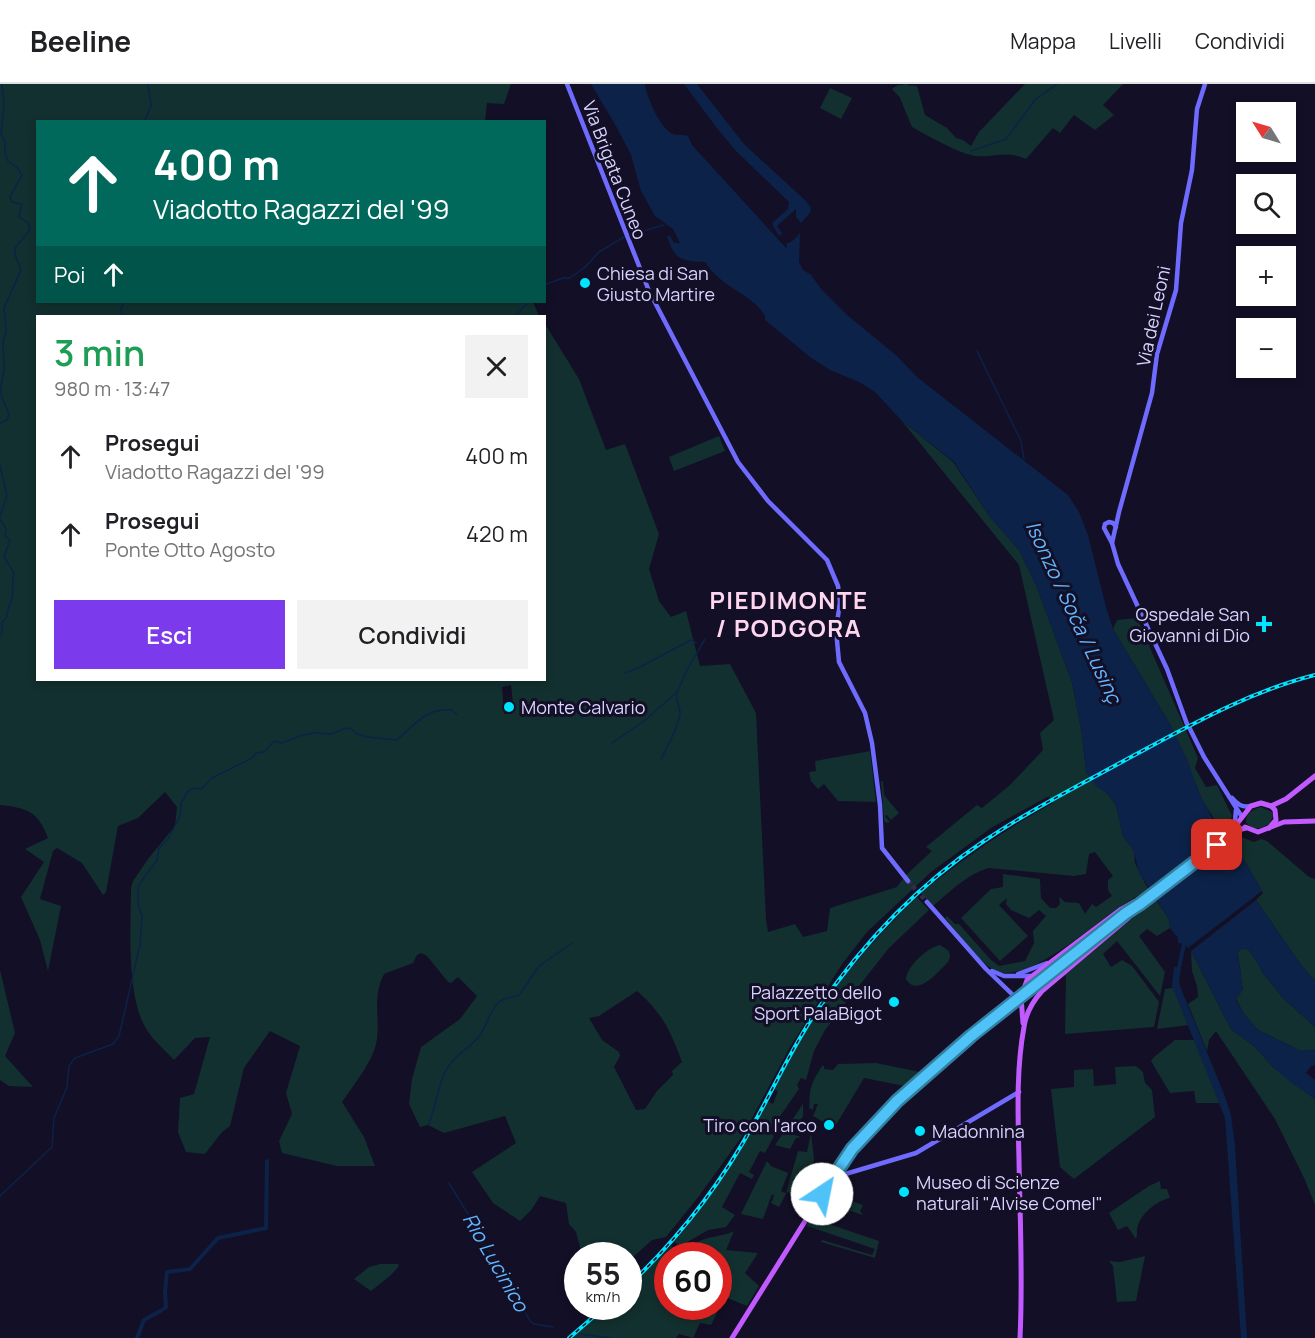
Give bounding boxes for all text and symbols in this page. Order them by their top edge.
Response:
text: Beeline [30,22,131,60]
text: Mappa [1010,27,1076,55]
text: Livelli [1109,27,1162,55]
text: Condividi [1195,27,1285,55]
street label: Via Brigata Cuneo [577,97,653,243]
north arrow [1236,102,1296,162]
map controls [1236,102,1296,378]
text: 400 m [153,135,280,193]
icon: ahead [54,144,132,222]
button: search [1236,174,1296,234]
text: Viadotto Ragazzi del '99 [153,190,449,227]
button: + [1236,246,1296,306]
icon: ahead [97,258,130,291]
text: Poi [54,260,85,290]
place label: Chiesa di San Giusto Martire [597,261,715,306]
street label: Via dei Leoni [1131,263,1175,369]
marker: Chiesa di San Giusto Martire [578,276,592,290]
button: − [1236,318,1296,378]
text: 3 min [54,328,145,377]
button: close [465,335,528,398]
text: 980 m · 13:47 [54,375,170,402]
text: Prosegui [105,428,200,458]
icon: ahead [54,440,87,473]
text: 400 m [465,441,528,471]
text: Viadotto Ragazzi del '99 [105,458,325,485]
text: Prosegui [105,506,200,536]
water label: Isonzo / Soča / Lusinç [1020,516,1129,709]
icon: ahead [54,518,87,551]
text: 420 m [466,519,528,549]
text: Ponte Otto Agosto [105,536,275,563]
district label: PIEDIMONTE / PODGORA [710,583,868,644]
button: Esci [54,600,285,669]
button: Condividi [297,600,528,669]
place label: Ospedale San Giovanni di Dio [1130,602,1250,647]
marker: Ospedale San Giovanni di Dio [1255,615,1273,633]
place label: Monte Calvario [521,695,645,719]
marker: Monte Calvario [502,700,516,714]
pin [1191,819,1242,870]
icon: arrive [1200,828,1233,861]
place label: Palazzetto dello Sport PalaBigot [751,980,882,1025]
marker: Palazzetto dello Sport PalaBigot [887,995,901,1009]
place label: Tiro con l'arco [703,1113,817,1137]
marker: Tiro con l'arco [822,1118,836,1132]
place label: Madonnina [932,1119,1025,1143]
marker: Madonnina [913,1124,927,1138]
position arrow [790,1162,854,1226]
place label: Museo di Scienze naturali "Alvise Comel" [916,1170,1103,1215]
marker: Museo di Scienze naturali "Alvise Comel" [897,1185,911,1199]
water label: Rio Lucinico [457,1208,536,1317]
speed limit sign: 60 [654,1242,732,1320]
text: 55 [585,1253,621,1294]
text: km/h [586,1286,620,1307]

